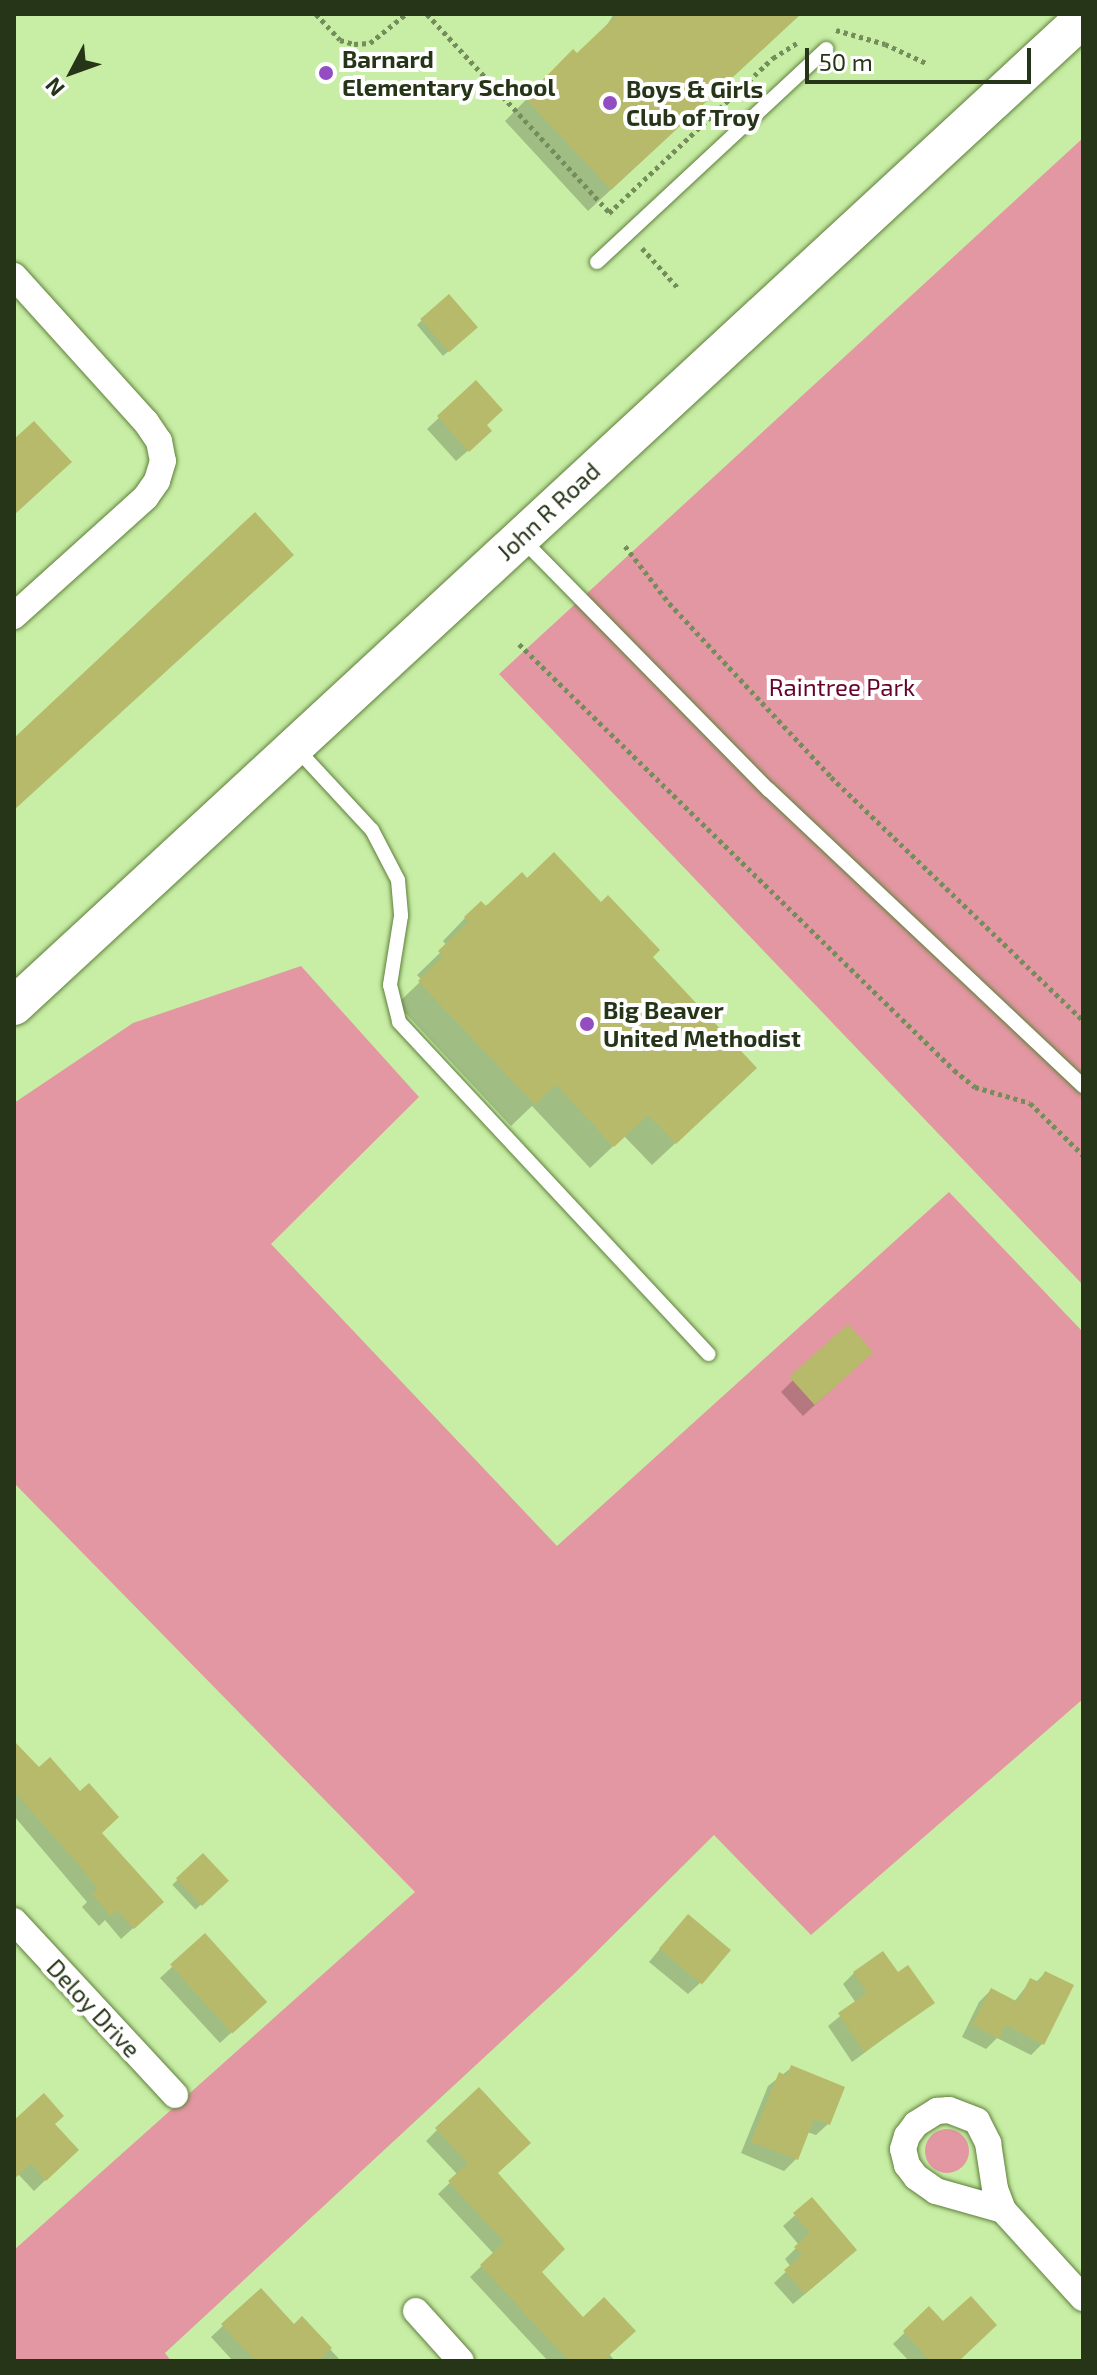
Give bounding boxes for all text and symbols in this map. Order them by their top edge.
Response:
north arrow [32,32,112,112]
scale bar [809,32,1035,82]
place label: Barnard Elementary School [342,45,556,101]
text: 50 m [819,47,873,76]
marker: Barnard Elementary School [317,64,335,82]
text: N [39,73,69,102]
place label: Boys & Girls Club of Troy [626,75,763,131]
marker: Boys & Girls Club of Troy [601,94,619,112]
street label: John R Road [490,456,606,566]
park label: Raintree Park [769,673,915,701]
place label: Big Beaver United Methodist [603,996,801,1052]
marker: Big Beaver United Methodist [578,1015,596,1033]
street label: Deloy Drive [41,1953,147,2063]

